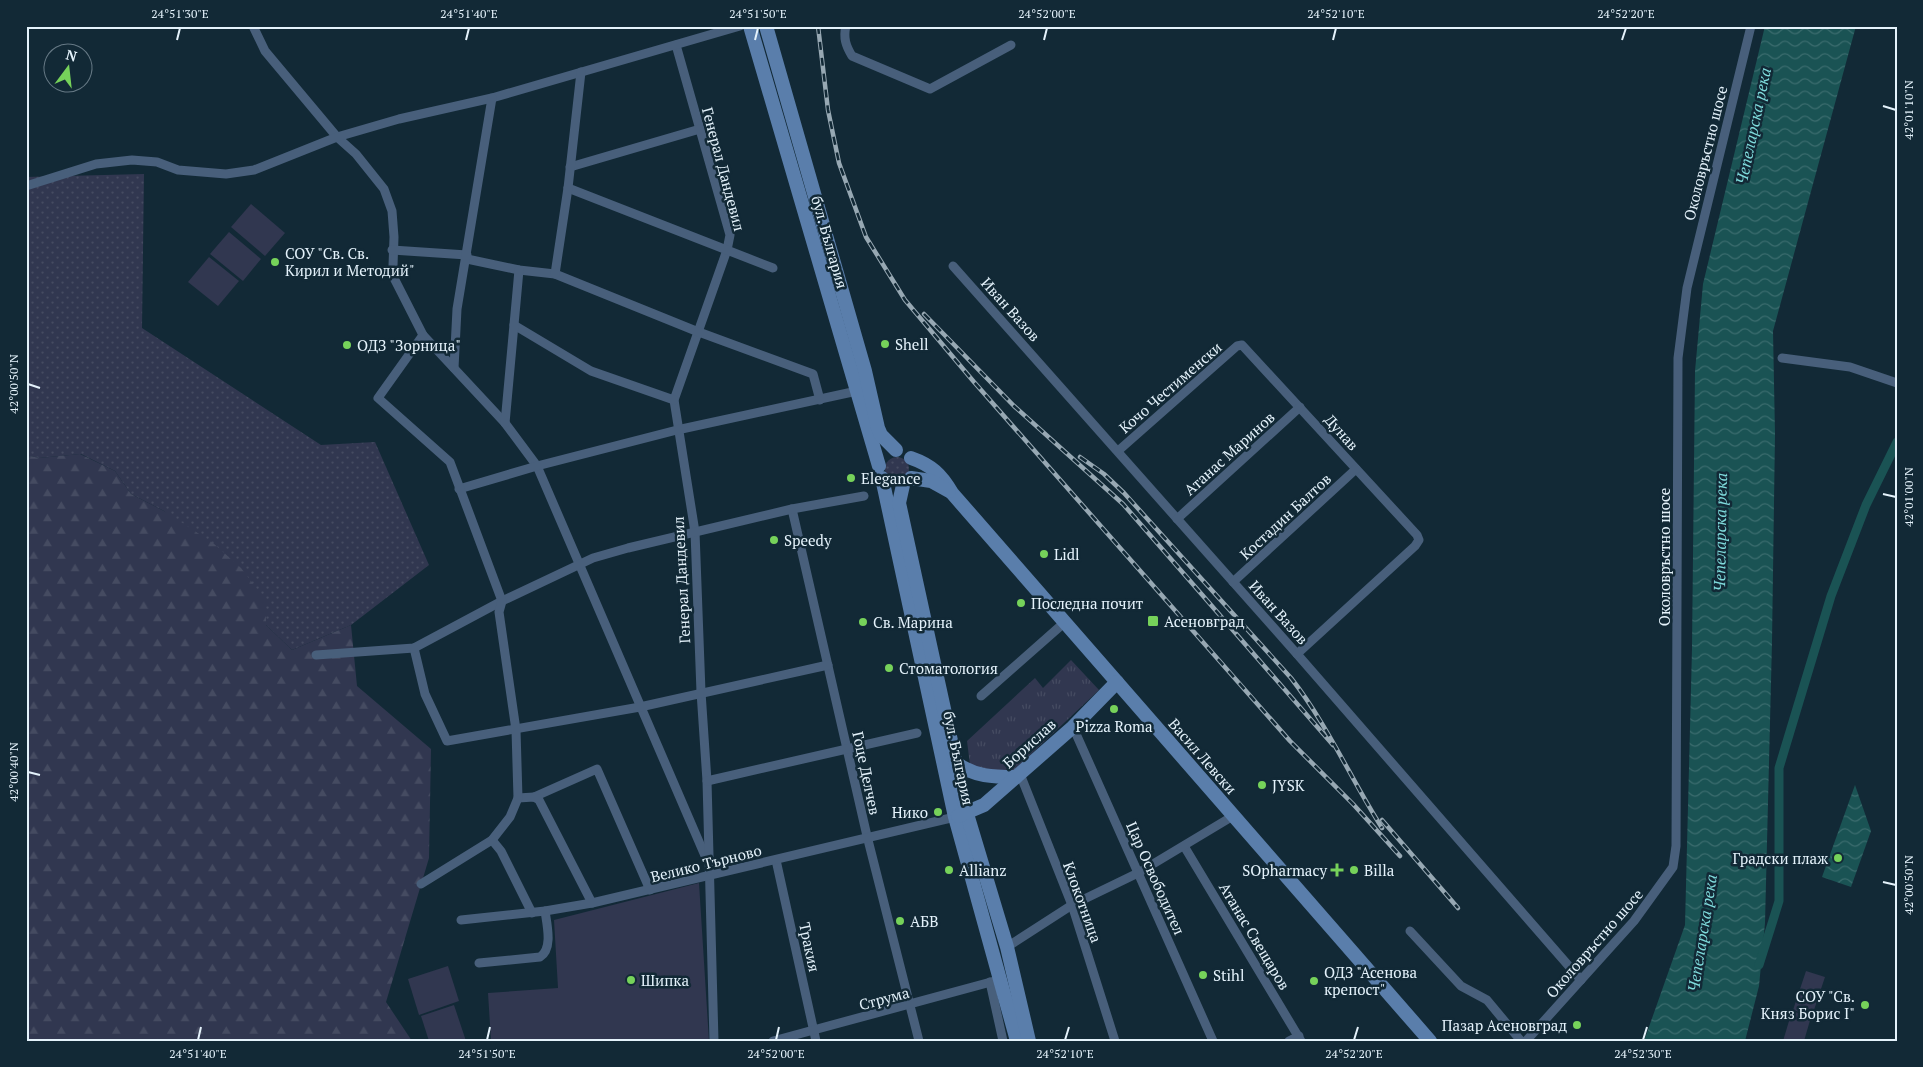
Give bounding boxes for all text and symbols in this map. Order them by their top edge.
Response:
text: 24°51'30"E [151,6,209,21]
text: 24°51'40"E [440,6,498,21]
text: 24°51'50"E [729,6,787,21]
text: 24°52'00"E [1018,6,1076,21]
text: 24°52'10"E [1307,6,1365,21]
text: 24°52'20"E [1597,6,1655,21]
north arrow [42,42,92,92]
text: N [64,44,79,66]
water label: Чепеларска река [1730,66,1776,186]
text: 42°01'10"N [1901,80,1916,140]
street label: Околовръстно шосе [1679,83,1731,223]
street label: Генерал Дандевил [698,105,750,233]
street label: бул. България [807,193,853,291]
place label: СОУ "Св. Св. Кирил и Методий" [285,243,415,280]
marker: СОУ "Св. Св. Кирил и Методий" [269,256,281,268]
street label: Иван Вазов [977,273,1045,345]
place label: Shell [895,334,928,354]
place label: ОДЗ "Зорница" [357,335,461,355]
street label: Кочо Честименски [1114,337,1226,437]
marker: Shell [879,338,891,350]
marker: ОДЗ "Зорница" [341,339,353,351]
text: 42°00'50"N [6,354,21,414]
street label: Атанас Маринов [1179,407,1279,499]
street label: Дунав [1320,410,1364,454]
text: 42°01'00"N [1901,467,1916,527]
place label: Elegance [861,468,920,488]
street label: Костадин Балтов [1235,468,1335,564]
marker: Elegance [845,472,857,484]
water label: Чепеларска река [1708,473,1732,591]
street label: Околовръстно шосе [1654,488,1674,626]
street label: Генерал Дандевил [668,516,694,644]
place label: Speedy [784,530,832,550]
marker: Speedy [768,534,780,546]
place label: Lidl [1054,544,1080,564]
marker: Lidl [1038,548,1050,560]
street label: Иван Вазов [1245,576,1313,648]
place label: Последна почит [1031,593,1144,613]
marker: Последна почит [1015,597,1027,609]
place label: Асеновград [1164,611,1245,631]
place label: Св. Марина [873,612,953,632]
marker: Асеновград [1146,614,1160,628]
marker: Св. Марина [857,616,869,628]
place label: Стоматология [899,658,998,678]
marker: Стоматология [883,662,895,674]
marker: Pizza Roma [1108,703,1120,715]
street label: бул. България [939,709,979,807]
street label: Борислав [998,714,1060,772]
street label: Васил Левски [1165,714,1241,798]
place label: Pizza Roma [1075,716,1153,736]
street label: Гоце Делчев [848,729,886,817]
text: 42°00'40"N [6,742,21,802]
place label: JYSK [1272,775,1305,795]
marker: JYSK [1256,779,1268,791]
place label: Нико [892,802,928,822]
marker: Нико [932,806,944,818]
street label: Цар Освободител [1122,818,1190,938]
street label: Велико Търново [648,840,764,886]
place label: Градски плаж [1732,848,1828,868]
marker: Градски плаж [1832,852,1844,864]
text: 42°00'50"N [1901,855,1916,915]
street label: Клокотница [1059,859,1107,946]
place label: Allianz [959,860,1007,880]
place label: SOpharmacy [1242,860,1327,880]
place label: Billa [1364,860,1395,880]
marker: Allianz [943,864,955,876]
marker: SOpharmacy [1331,864,1343,876]
marker: Billa [1348,864,1360,876]
water label: Чепеларска река [1682,873,1722,993]
street label: Атанас Свещаров [1215,879,1295,994]
street label: Околовръстно шосе [1541,884,1647,1002]
place label: АБВ [910,911,938,931]
marker: АБВ [894,915,906,927]
street label: Тракия [795,920,825,974]
place label: ОДЗ "Асенова крепост" [1324,962,1418,999]
place label: Stihl [1213,965,1244,985]
marker: Stihl [1197,969,1209,981]
place label: Шипка [641,970,689,990]
marker: Шипка [625,974,637,986]
marker: ОДЗ "Асенова крепост" [1308,975,1320,987]
street label: Струма [857,982,912,1014]
place label: СОУ "Св. Княз Борис I" [1761,986,1855,1023]
marker: СОУ "Св. Княз Борис I" [1859,999,1871,1011]
place label: Пазар Асеновград [1442,1015,1567,1035]
marker: Пазар Асеновград [1571,1019,1583,1031]
text: 24°51'40"E [169,1046,227,1061]
text: 24°51'50"E [458,1046,516,1061]
text: 24°52'00"E [747,1046,805,1061]
text: 24°52'10"E [1036,1046,1094,1061]
text: 24°52'20"E [1325,1046,1383,1061]
text: 24°52'30"E [1614,1046,1672,1061]

